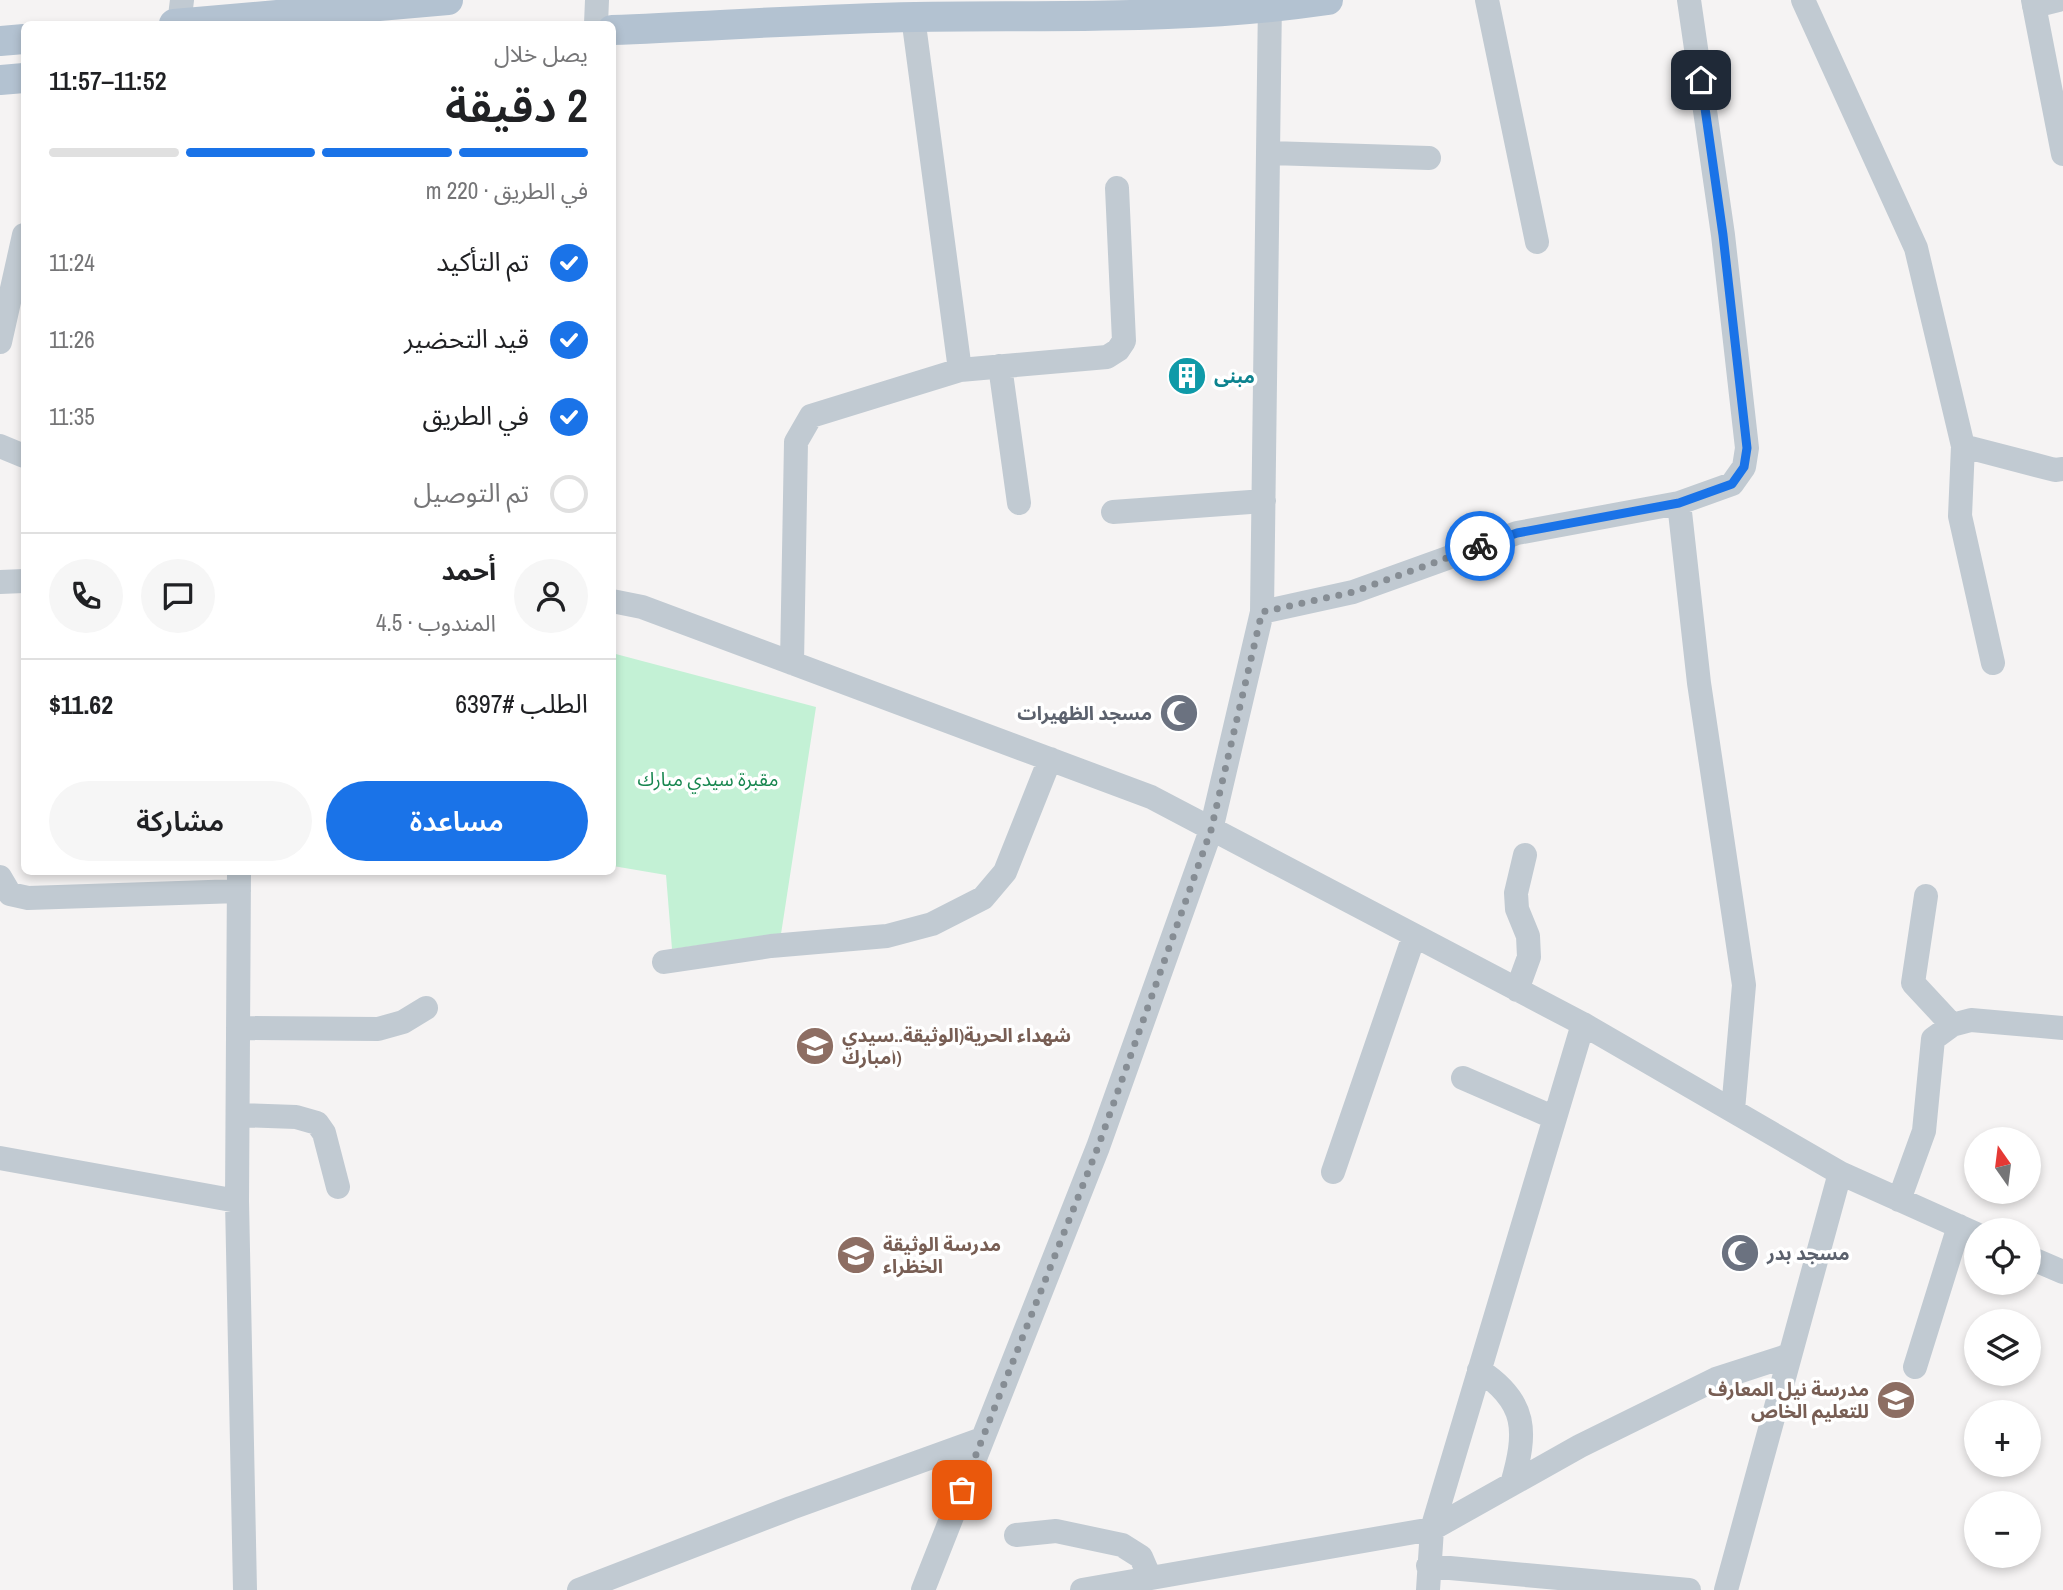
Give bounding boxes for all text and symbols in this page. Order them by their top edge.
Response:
text: يصل خلال [494,38,588,69]
pin [1671,50,1731,110]
icon: home [1682,61,1720,99]
text: 11:52–11:57 [49,63,167,98]
text: 2 دقيقة [445,74,588,136]
text: في الطريق · 220 m [426,175,588,206]
text: تم التأكيد [436,244,529,279]
icon: check [550,244,588,282]
text: 11:24 [49,247,95,278]
text: قيد التحضير [404,321,529,356]
icon: check [550,321,588,359]
text: 11:26 [49,324,95,355]
building icon: مبنى [1166,355,1208,397]
place label: مبنى [1214,363,1255,389]
text: في الطريق [423,398,529,433]
icon: check [550,398,588,436]
text: 11:35 [49,401,95,432]
text: تم التوصيل [414,475,529,510]
courier [1445,511,1515,581]
icon: bike [1461,527,1499,565]
text: أحمد [442,553,496,588]
button: phone [49,559,123,633]
button: chat [141,559,215,633]
button: person [514,559,588,633]
text: المندوب · 4.5 [376,607,496,638]
text: الطلب #6397 [455,686,588,721]
text: $11.62 [49,687,113,722]
mosque icon: مسجد الظهيرات [1158,692,1200,734]
place label: مسجد الظهيرات [1017,700,1152,726]
park label: مقبرة سيدي مبارك [638,766,778,794]
button: مشاركة [49,781,312,861]
button: مساعدة [326,781,588,861]
place label: شهداء الحرية(الوثيقة..سيدي امبارك) [842,1022,1071,1070]
school or university icon: شهداء الحرية(الوثيقة..سيدي امبارك) [794,1025,836,1067]
north arrow [1964,1127,2040,1204]
map controls [1964,1127,2041,1568]
button: locate [1964,1218,2041,1295]
place label: مدرسة الوثيقة الخظراء [883,1231,1001,1279]
mosque icon: مسجد بدر [1719,1232,1761,1274]
school or university icon: مدرسة الوثيقة الخظراء [835,1234,877,1276]
place label: مسجد بدر [1766,1240,1850,1266]
button: layers [1964,1309,2041,1386]
place label: مدرسة نيل المعارف للتعليم الخاص [1708,1376,1869,1426]
school or university icon: مدرسة نيل المعارف للتعليم الخاص [1875,1379,1917,1421]
button: + [1964,1400,2041,1477]
pin [932,1460,992,1520]
icon: bag [943,1471,981,1509]
button: − [1964,1491,2041,1568]

